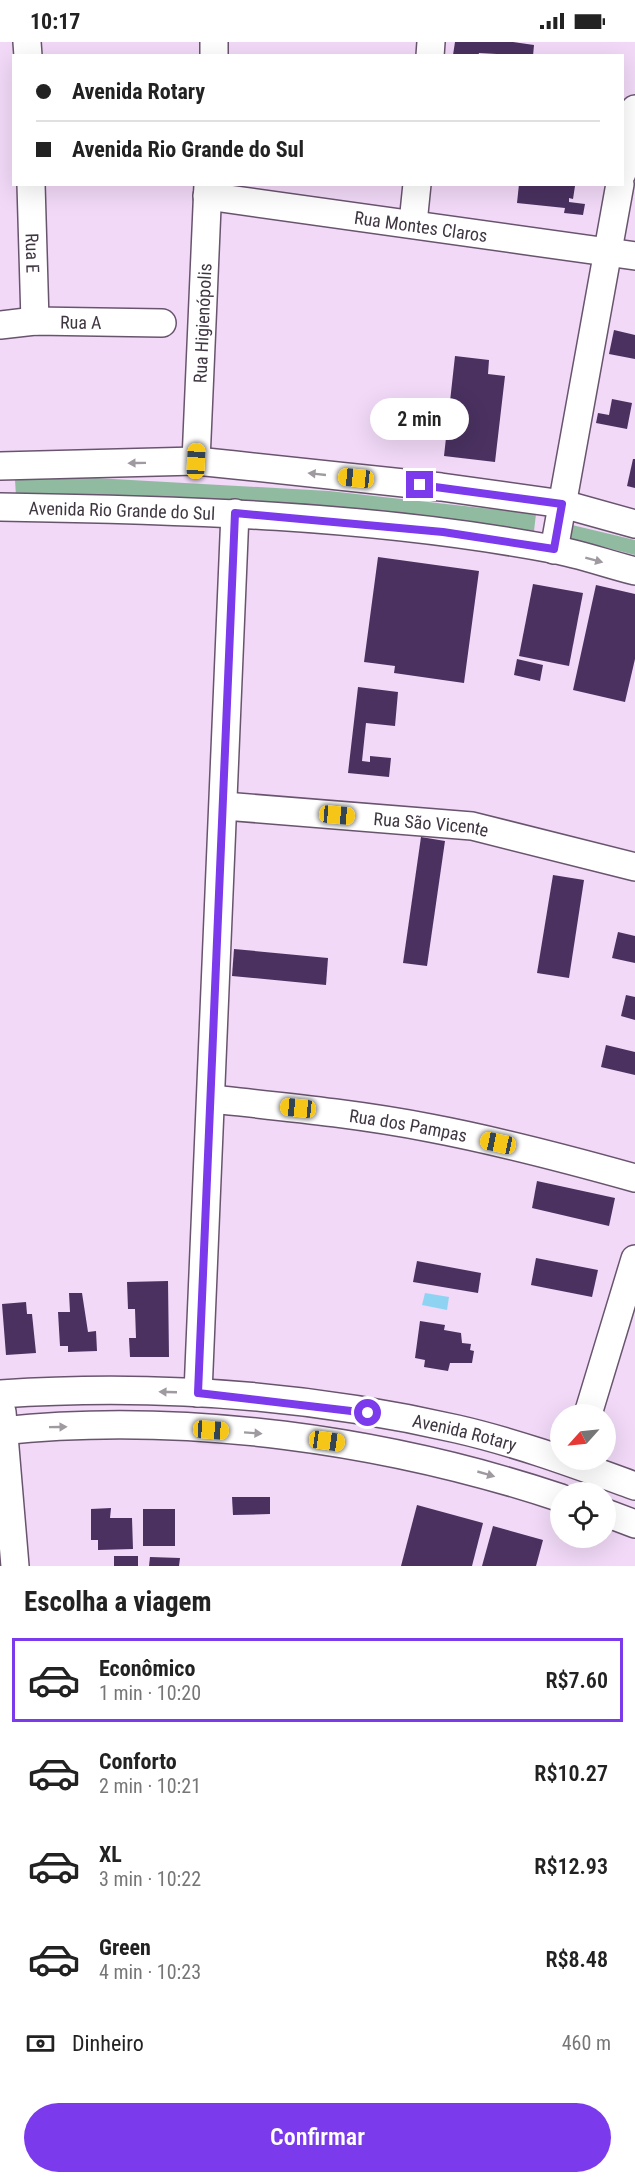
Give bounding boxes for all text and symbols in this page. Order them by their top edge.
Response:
text: 10:17 [30,9,81,34]
text: Avenida Rotary [72,79,205,104]
text: Avenida Rio Grande do Sul [72,137,304,162]
street label: Rua Montes Claros [353,206,489,246]
street label: Rua E [22,233,44,273]
street label: Rua Higienópolis [189,263,215,384]
street label: Rua A [60,311,102,333]
callout: 2 min [370,398,470,440]
text: 2 min [397,407,442,431]
car [186,443,206,479]
one-way arrow [128,458,147,467]
car [337,467,375,489]
one-way arrow [307,469,326,479]
route end [406,471,433,498]
street label: Avenida Rio Grande do Sul [29,497,216,523]
one-way arrow [585,556,604,566]
car [318,804,356,826]
street label: Rua São Vicente [373,808,491,840]
car [279,1097,317,1119]
street label: Rua dos Pampas [348,1104,469,1146]
car [479,1130,517,1156]
one-way arrow [159,1387,178,1397]
route start [354,1399,381,1426]
north arrow [550,1404,616,1470]
map controls [550,1404,616,1548]
street label: Avenida Rotary [411,1409,520,1455]
car [192,1420,230,1440]
one-way arrow [49,1422,68,1431]
one-way arrow [244,1428,263,1438]
car [308,1430,346,1452]
one-way arrow [477,1470,495,1479]
button: locate [550,1482,616,1548]
text: Escolha a viagem [24,1586,212,1618]
icon: car [27,1653,81,1707]
text: Econômico [99,1656,195,1681]
text: R$7.60 [545,1668,608,1693]
text: 1 min · 10:20 [99,1681,201,1705]
icon: car [27,1746,81,1800]
text: Conforto [99,1749,177,1774]
text: R$10.27 [534,1761,608,1786]
text: 2 min · 10:21 [99,1774,201,1798]
icon: car [27,1839,81,1893]
text: XL [99,1842,122,1867]
text: R$12.93 [534,1854,608,1879]
text: 3 min · 10:22 [99,1867,201,1891]
icon: car [27,1932,81,1986]
text: Green [99,1935,151,1960]
text: R$8.48 [545,1947,608,1972]
text: 4 min · 10:23 [99,1960,201,1984]
icon: cash [24,2027,57,2060]
text: Dinheiro [72,2031,144,2056]
text: 460 m [562,2031,611,2055]
button: Confirmar [24,2103,611,2172]

